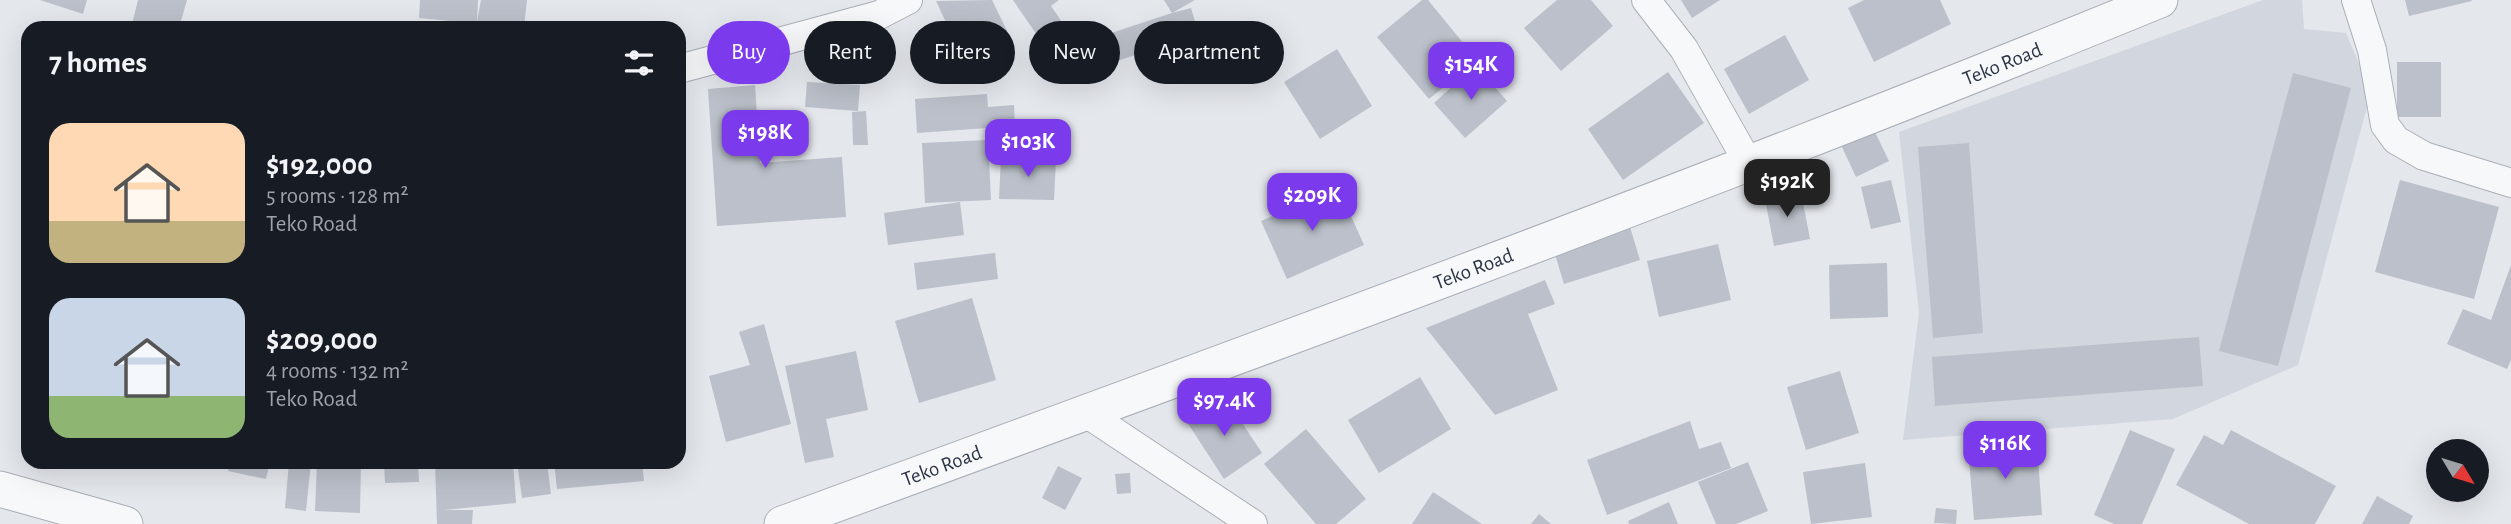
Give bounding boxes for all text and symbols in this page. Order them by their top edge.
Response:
chip: Buy [707,21,790,84]
chip: Rent [804,21,896,84]
chip: Filters [910,21,1015,84]
chip: New [1029,21,1120,84]
chip: Apartment [1134,21,1284,84]
street label: Teko Road [1959,39,2045,89]
pin: $154K [1422,42,1520,102]
icon: filters [620,44,658,82]
text: 7 homes [49,48,147,78]
text: $154K [1444,53,1498,76]
pin: $198K [716,110,814,170]
pin: $103K [979,120,1077,179]
text: $198K [738,121,792,144]
text: $103K [1001,130,1055,153]
text: $192,000 [266,150,373,180]
icon: home [105,151,189,235]
pin: $192K [1738,160,1836,219]
text: $192K [1760,170,1814,193]
pin: $209K [1263,174,1361,233]
text: $209K [1283,184,1341,207]
text: 5 rooms · 128 m² [266,185,408,208]
text: Teko Road [266,213,357,236]
street label: Teko Road [1431,244,1516,293]
text: $209,000 [266,325,378,355]
icon: home [105,326,189,410]
text: 4 rooms · 132 m² [266,360,408,383]
pin: $97.4K [1167,378,1281,438]
text: Teko Road [266,388,357,411]
text: $97.4K [1193,389,1255,412]
pin: $116K [1956,421,2054,481]
text: $116K [1979,432,2031,455]
north arrow [2426,439,2488,502]
map controls [2426,439,2489,502]
street label: Teko Road [899,441,985,490]

